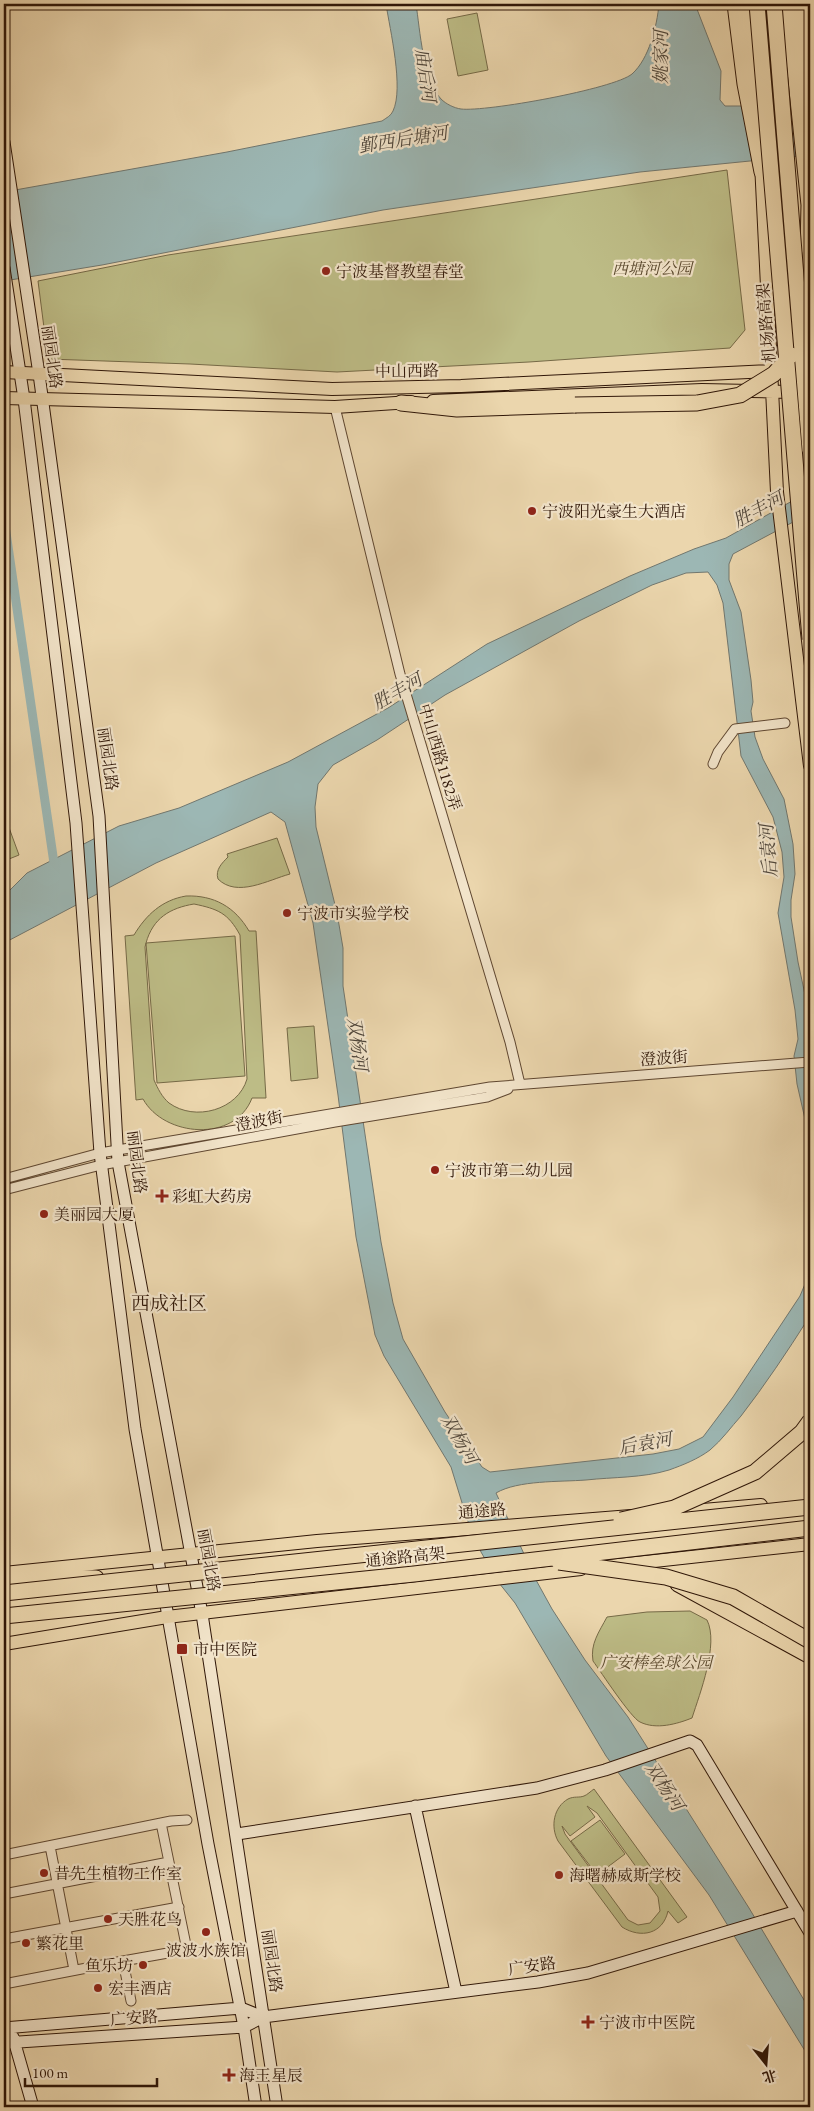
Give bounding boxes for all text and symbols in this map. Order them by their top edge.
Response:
water label: 姚家河 [649,27,672,84]
water label: 庙后河 [411,47,442,106]
water label: 鄞西后塘河 [357,120,452,157]
park label: 西塘河公园 [612,258,695,279]
place label: 宁波基督教望春堂 [336,261,464,282]
marker: 宁波基督教望春堂 [320,265,332,277]
street label: 机场路高架 [752,282,780,364]
street label: 丽园北路 [37,324,67,390]
street label: 中山西路 [375,360,439,382]
water label: 胜丰河 [729,485,790,532]
place label: 宁波阳光豪生大酒店 [542,501,686,522]
marker: 宁波阳光豪生大酒店 [526,505,538,517]
water label: 胜丰河 [368,666,429,714]
street label: 中山西路1182弄 [414,701,466,813]
street label: 丽园北路 [93,726,123,792]
water label: 后袁河 [754,820,782,879]
place label: 宁波市实验学校 [297,903,409,924]
marker: 宁波市实验学校 [281,907,293,919]
water label: 双杨河 [343,1016,374,1075]
street label: 澄波街 [639,1046,689,1070]
street label: 澄波街 [233,1106,285,1136]
street label: 丽园北路 [123,1129,151,1195]
place label: 宁波市第二幼儿园 [445,1160,573,1181]
marker: 宁波市第二幼儿园 [429,1164,441,1176]
place label: 彩虹大药房 [172,1186,252,1207]
marker: 彩虹大药房 [156,1190,168,1202]
place label: 美丽园大厦 [54,1204,134,1225]
marker: 美丽园大厦 [38,1208,50,1220]
district label: 西成社区 [131,1291,207,1316]
water label: 双杨河 [437,1410,485,1471]
water label: 后袁河 [616,1426,677,1459]
street label: 通途路 [457,1498,507,1524]
street label: 丽园北路 [193,1527,225,1593]
street label: 通途路高架 [364,1542,446,1572]
place label: 市中医院 [193,1639,257,1660]
marker: 市中医院 [175,1642,189,1656]
park label: 广安棒垒球公园 [600,1652,715,1673]
water label: 双杨河 [641,1757,691,1817]
place label: 昔先生植物工作室 [54,1863,182,1884]
place label: 海曙赫威斯学校 [569,1865,681,1886]
marker: 昔先生植物工作室 [38,1867,50,1879]
marker: 海曙赫威斯学校 [553,1869,565,1881]
place label: 天胜花鸟 [118,1909,182,1930]
marker: 天胜花鸟 [102,1913,114,1925]
marker: 波波水族馆 [200,1926,212,1938]
street label: 丽园北路 [257,1928,287,1994]
place label: 繁花里 [36,1933,84,1954]
marker: 繁花里 [20,1937,32,1949]
place label: 波波水族馆 [166,1940,246,1961]
street label: 广安路 [507,1952,557,1980]
place label: 鱼乐坊 [85,1955,133,1976]
marker: 鱼乐坊 [137,1959,149,1971]
place label: 宏丰酒店 [108,1978,172,1999]
marker: 宏丰酒店 [92,1982,104,1994]
street label: 广安路 [109,2006,159,2030]
place label: 宁波市中医院 [599,2012,695,2033]
marker: 宁波市中医院 [581,2015,595,2029]
north arrow [742,2038,792,2088]
scale bar [25,2056,158,2088]
text: 100 m [32,2063,69,2082]
place label: 海王星辰 [239,2065,303,2086]
text: 北 [760,2066,779,2087]
marker: 海王星辰 [223,2069,235,2081]

